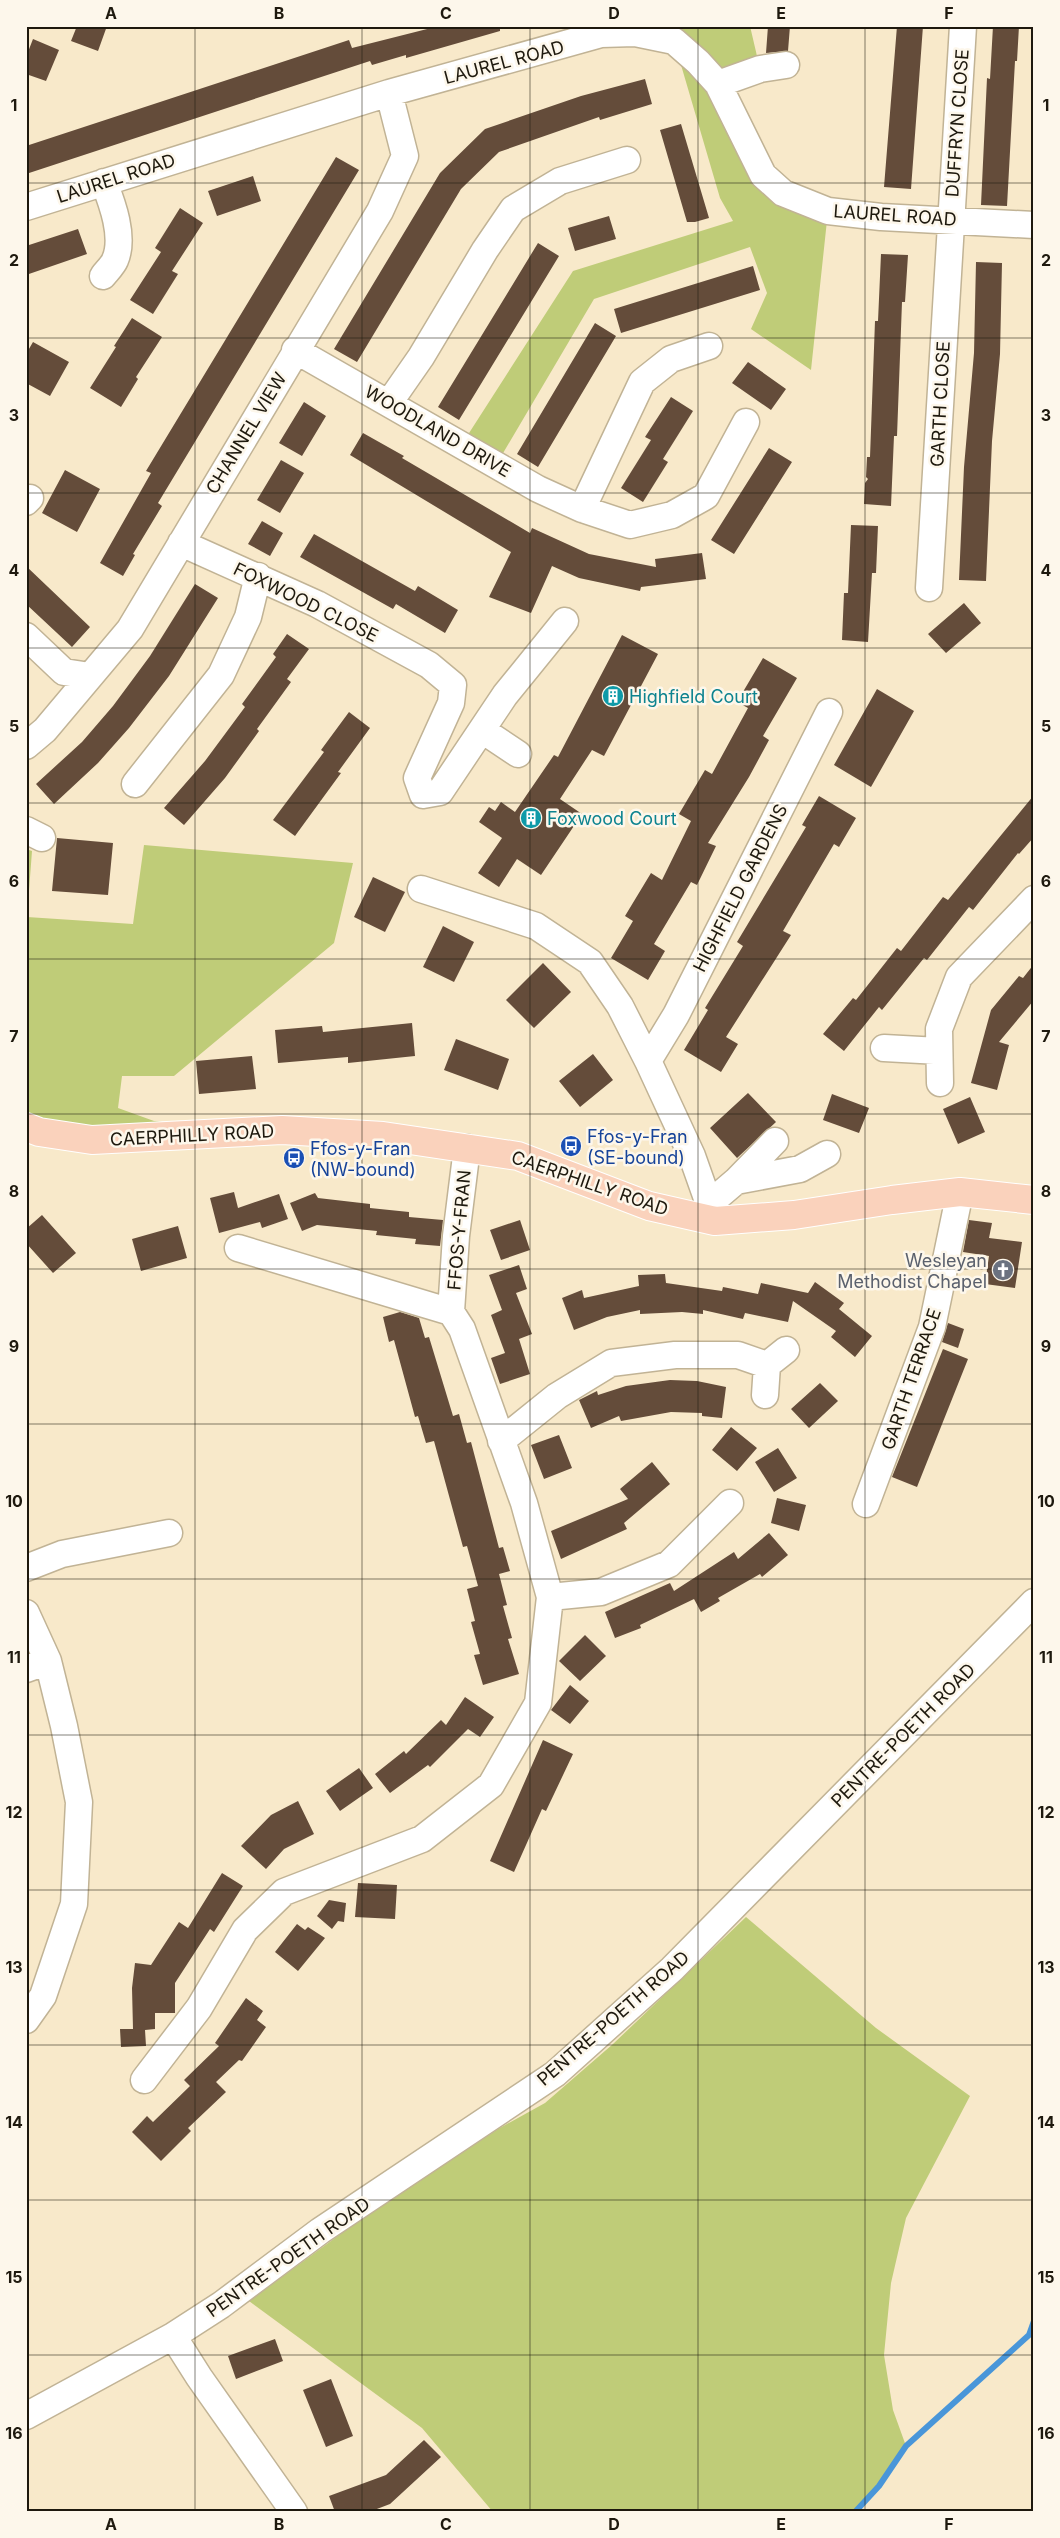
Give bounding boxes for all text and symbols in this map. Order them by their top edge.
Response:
text: A [105,3,117,23]
text: B [274,3,284,23]
text: C [440,3,452,23]
text: D [608,3,620,23]
text: E [776,3,786,23]
text: F [944,3,954,23]
street label: LAUREL ROAD [442,36,566,88]
street label: DUFFRYN CLOSE [941,48,973,198]
text: 1 [11,95,17,115]
text: 1 [1043,95,1049,115]
street label: LAUREL ROAD [54,149,178,207]
street label: LAUREL ROAD [833,200,957,230]
text: 2 [9,250,19,270]
text: 2 [1041,250,1051,270]
street label: GARTH CLOSE [926,341,954,467]
street label: CHANNEL VIEW [201,368,291,498]
street label: WOODLAND DRIVE [361,381,515,481]
text: 3 [9,405,19,425]
text: 3 [1041,405,1051,425]
street label: FOXWOOD CLOSE [230,558,382,646]
text: 4 [9,560,20,580]
text: 4 [1041,560,1052,580]
building icon: Highfield Court [601,684,625,708]
place label: Highfield Court [629,686,758,707]
text: 5 [9,716,19,736]
text: 5 [1041,716,1051,736]
street label: HIGHFIELD GARDENS [689,801,791,975]
building icon: Foxwood Court [519,806,543,830]
place label: Foxwood Court [547,808,677,829]
text: 6 [9,871,19,891]
text: 6 [1041,871,1051,891]
text: 7 [9,1026,19,1046]
text: 7 [1041,1026,1051,1046]
street label: CAERPHILLY ROAD [109,1120,275,1150]
place label: Ffos-y-Fran (SE-bound) [587,1126,688,1168]
bus stop icon: Ffos-y-Fran (SE-bound) [559,1134,583,1158]
place label: Ffos-y-Fran (NW-bound) [310,1138,416,1180]
bus stop icon: Ffos-y-Fran (NW-bound) [282,1146,306,1170]
street label: CAERPHILLY ROAD [509,1146,671,1220]
street label: FFOS-Y-FRAN [443,1169,475,1291]
text: 8 [9,1181,19,1201]
text: 8 [1041,1181,1051,1201]
place label: Wesleyan Methodist Chapel [837,1250,987,1292]
church icon: Wesleyan Methodist Chapel [991,1258,1015,1282]
street label: GARTH TERRACE [877,1305,945,1453]
text: 9 [9,1336,19,1356]
text: 9 [1041,1336,1051,1356]
text: 10 [5,1491,23,1511]
text: 10 [1037,1491,1055,1511]
text: 11 [7,1647,21,1667]
text: 11 [1039,1647,1053,1667]
street label: PENTRE-POETH ROAD [827,1659,979,1811]
text: 12 [6,1802,22,1822]
text: 12 [1038,1802,1054,1822]
street label: PENTRE-POETH ROAD [533,1946,693,2090]
text: 13 [5,1957,23,1977]
text: 13 [1037,1957,1055,1977]
text: 14 [5,2112,23,2132]
text: 14 [1037,2112,1055,2132]
street label: PENTRE-POETH ROAD [202,2193,374,2321]
text: 15 [5,2267,23,2287]
text: 15 [1037,2267,1055,2287]
text: 16 [5,2423,23,2443]
text: 16 [1037,2423,1055,2443]
text: A [105,2514,117,2534]
text: B [274,2514,284,2534]
text: C [440,2514,452,2534]
text: D [608,2514,620,2534]
text: E [776,2514,786,2534]
text: F [944,2514,954,2534]

